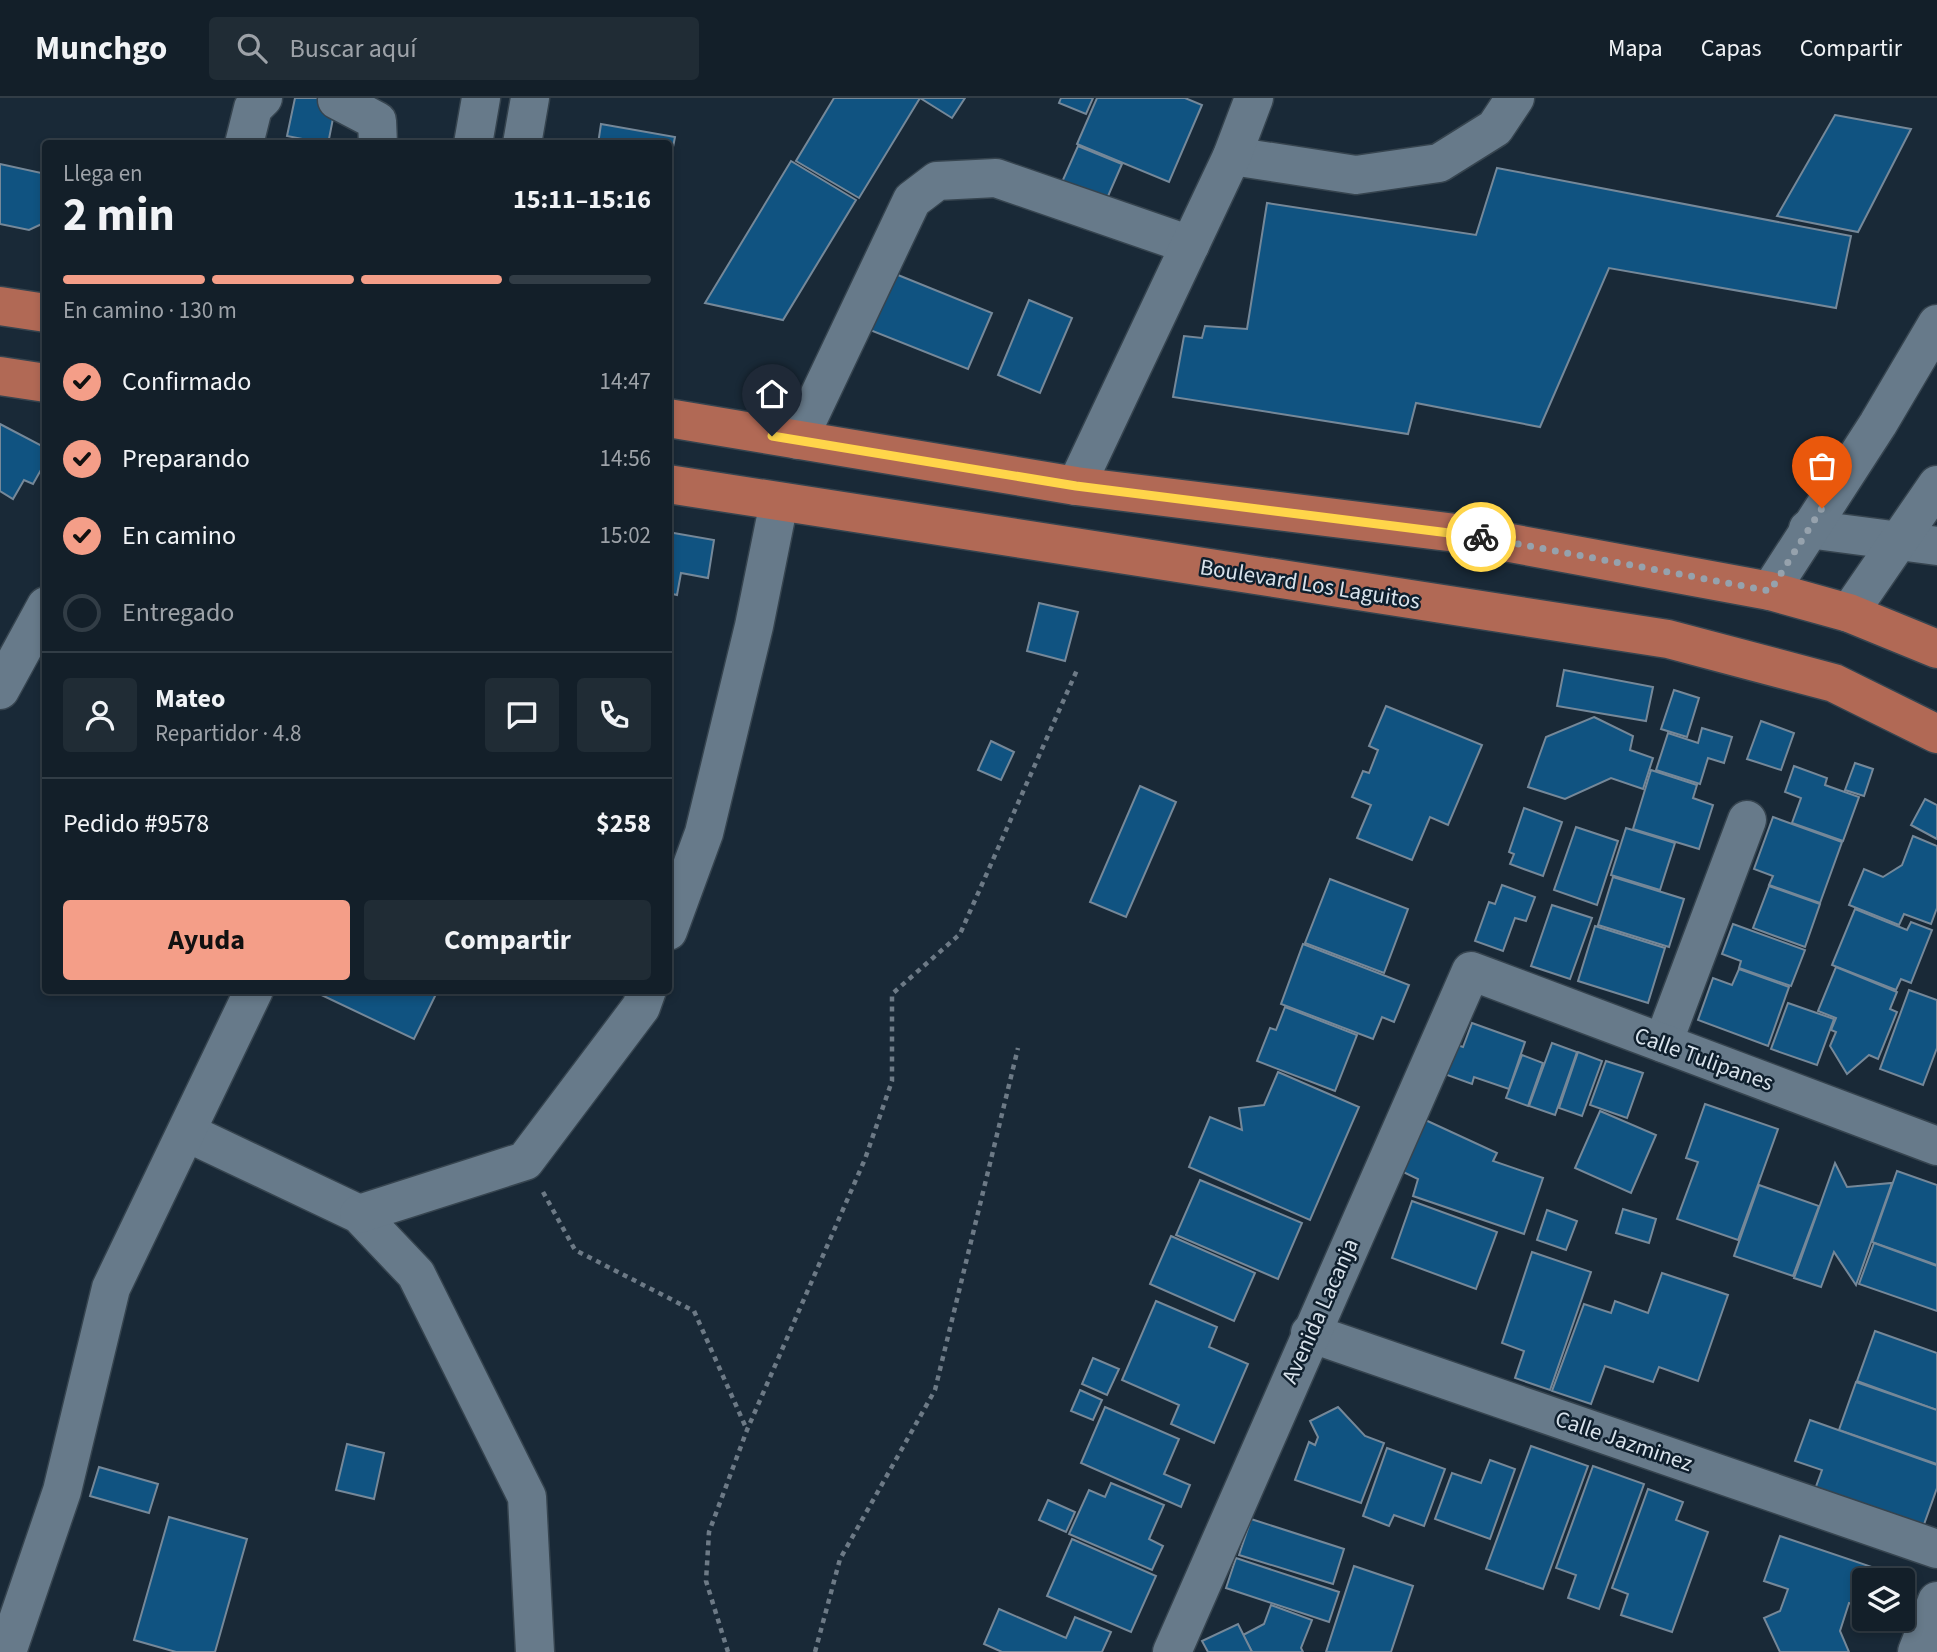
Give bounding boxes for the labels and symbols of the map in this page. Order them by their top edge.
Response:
pin [742,364,802,436]
pin [1792,436,1852,508]
courier [1446,502,1516,572]
street label: Boulevard Los Laguitos [1198,550,1422,618]
street label: Calle Tulipanes [1630,1019,1778,1099]
street label: Avenida Lacanja [1273,1233,1367,1389]
street label: Calle Jazminez [1551,1402,1697,1480]

